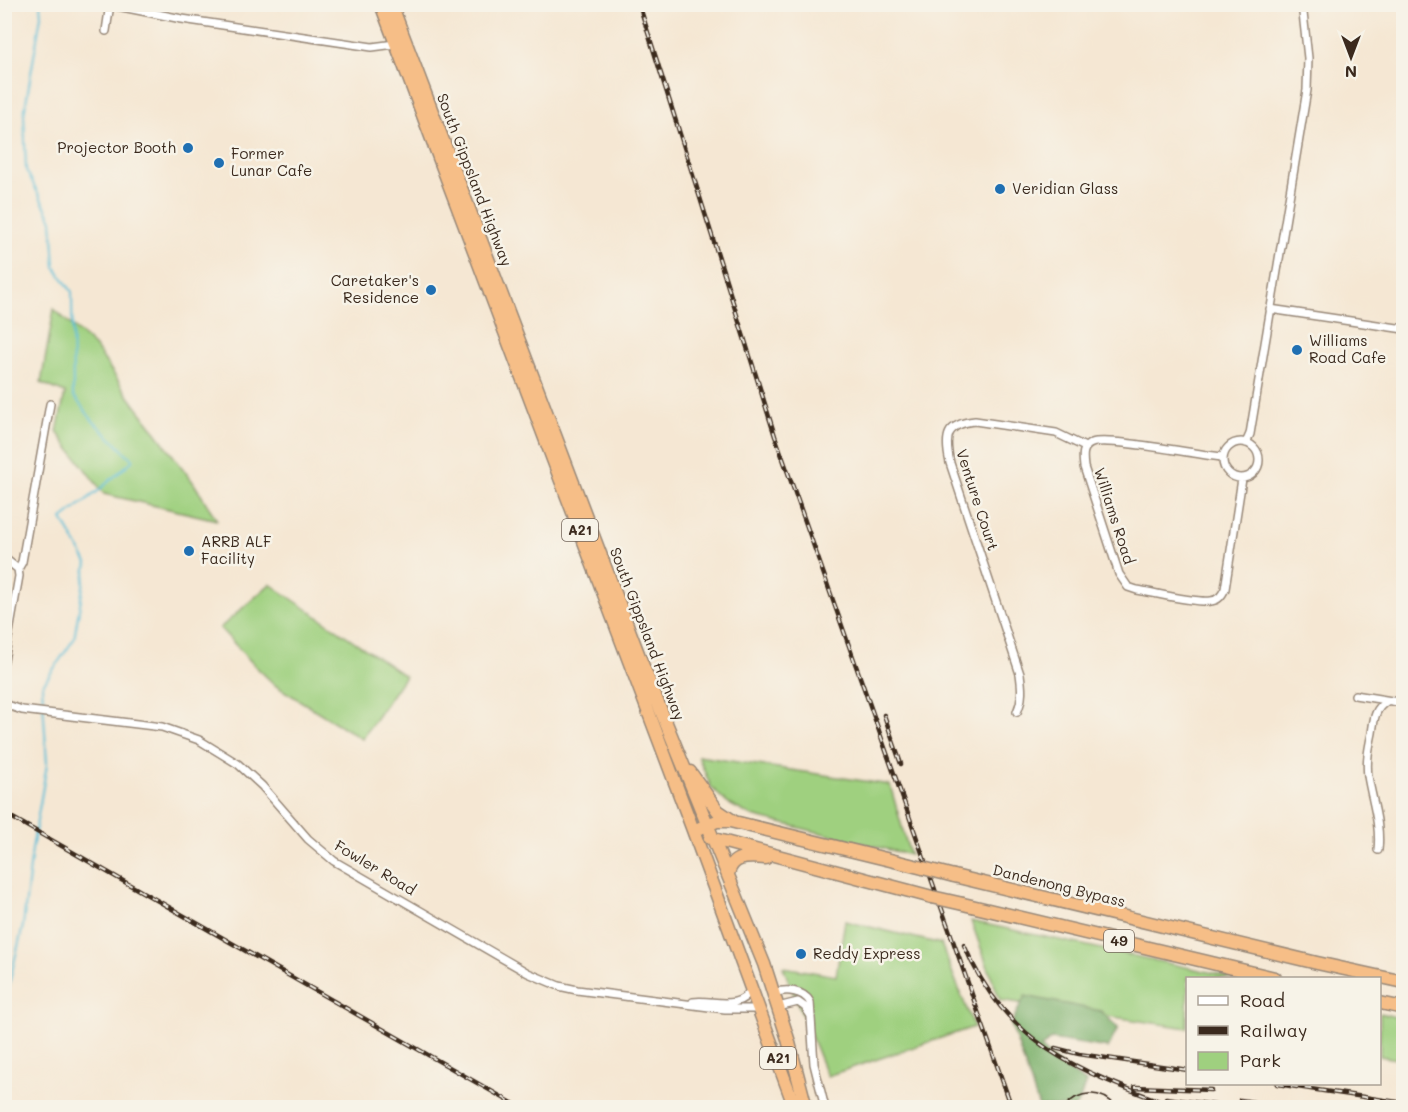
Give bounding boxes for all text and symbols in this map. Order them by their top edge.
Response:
north arrow [1321,27,1381,87]
text: N [1345,62,1357,83]
street label: South Gippsland Highway [433,90,517,269]
place label: Projector Booth [57,137,176,157]
marker: Projector Booth [181,141,195,155]
place label: Former Lunar Cafe [231,143,312,180]
marker: Former Lunar Cafe [212,156,226,170]
place label: Veridian Glass [1012,178,1118,198]
marker: Veridian Glass [993,182,1007,196]
place label: Caretaker's Residence [331,270,419,307]
marker: Caretaker's Residence [424,283,438,297]
place label: Williams Road Cafe [1309,330,1386,367]
marker: Williams Road Cafe [1290,343,1304,357]
street label: Venture Court [952,446,1004,553]
street label: Williams Road [1090,465,1140,567]
road number: A21 [562,519,598,541]
place label: ARRB ALF Facility [201,531,271,568]
marker: ARRB ALF Facility [182,544,196,558]
street label: South Gippsland Highway [606,544,690,723]
street label: Fowler Road [331,835,420,899]
street label: Dandenong Bypass [991,859,1128,911]
road number: 49 [1104,930,1134,952]
place label: Reddy Express [813,943,920,963]
marker: Reddy Express [794,947,808,961]
legend [1186,977,1381,1085]
text: Road [1240,988,1285,1012]
text: Railway [1240,1018,1307,1042]
road number: A21 [760,1047,796,1069]
text: Park [1240,1048,1281,1072]

